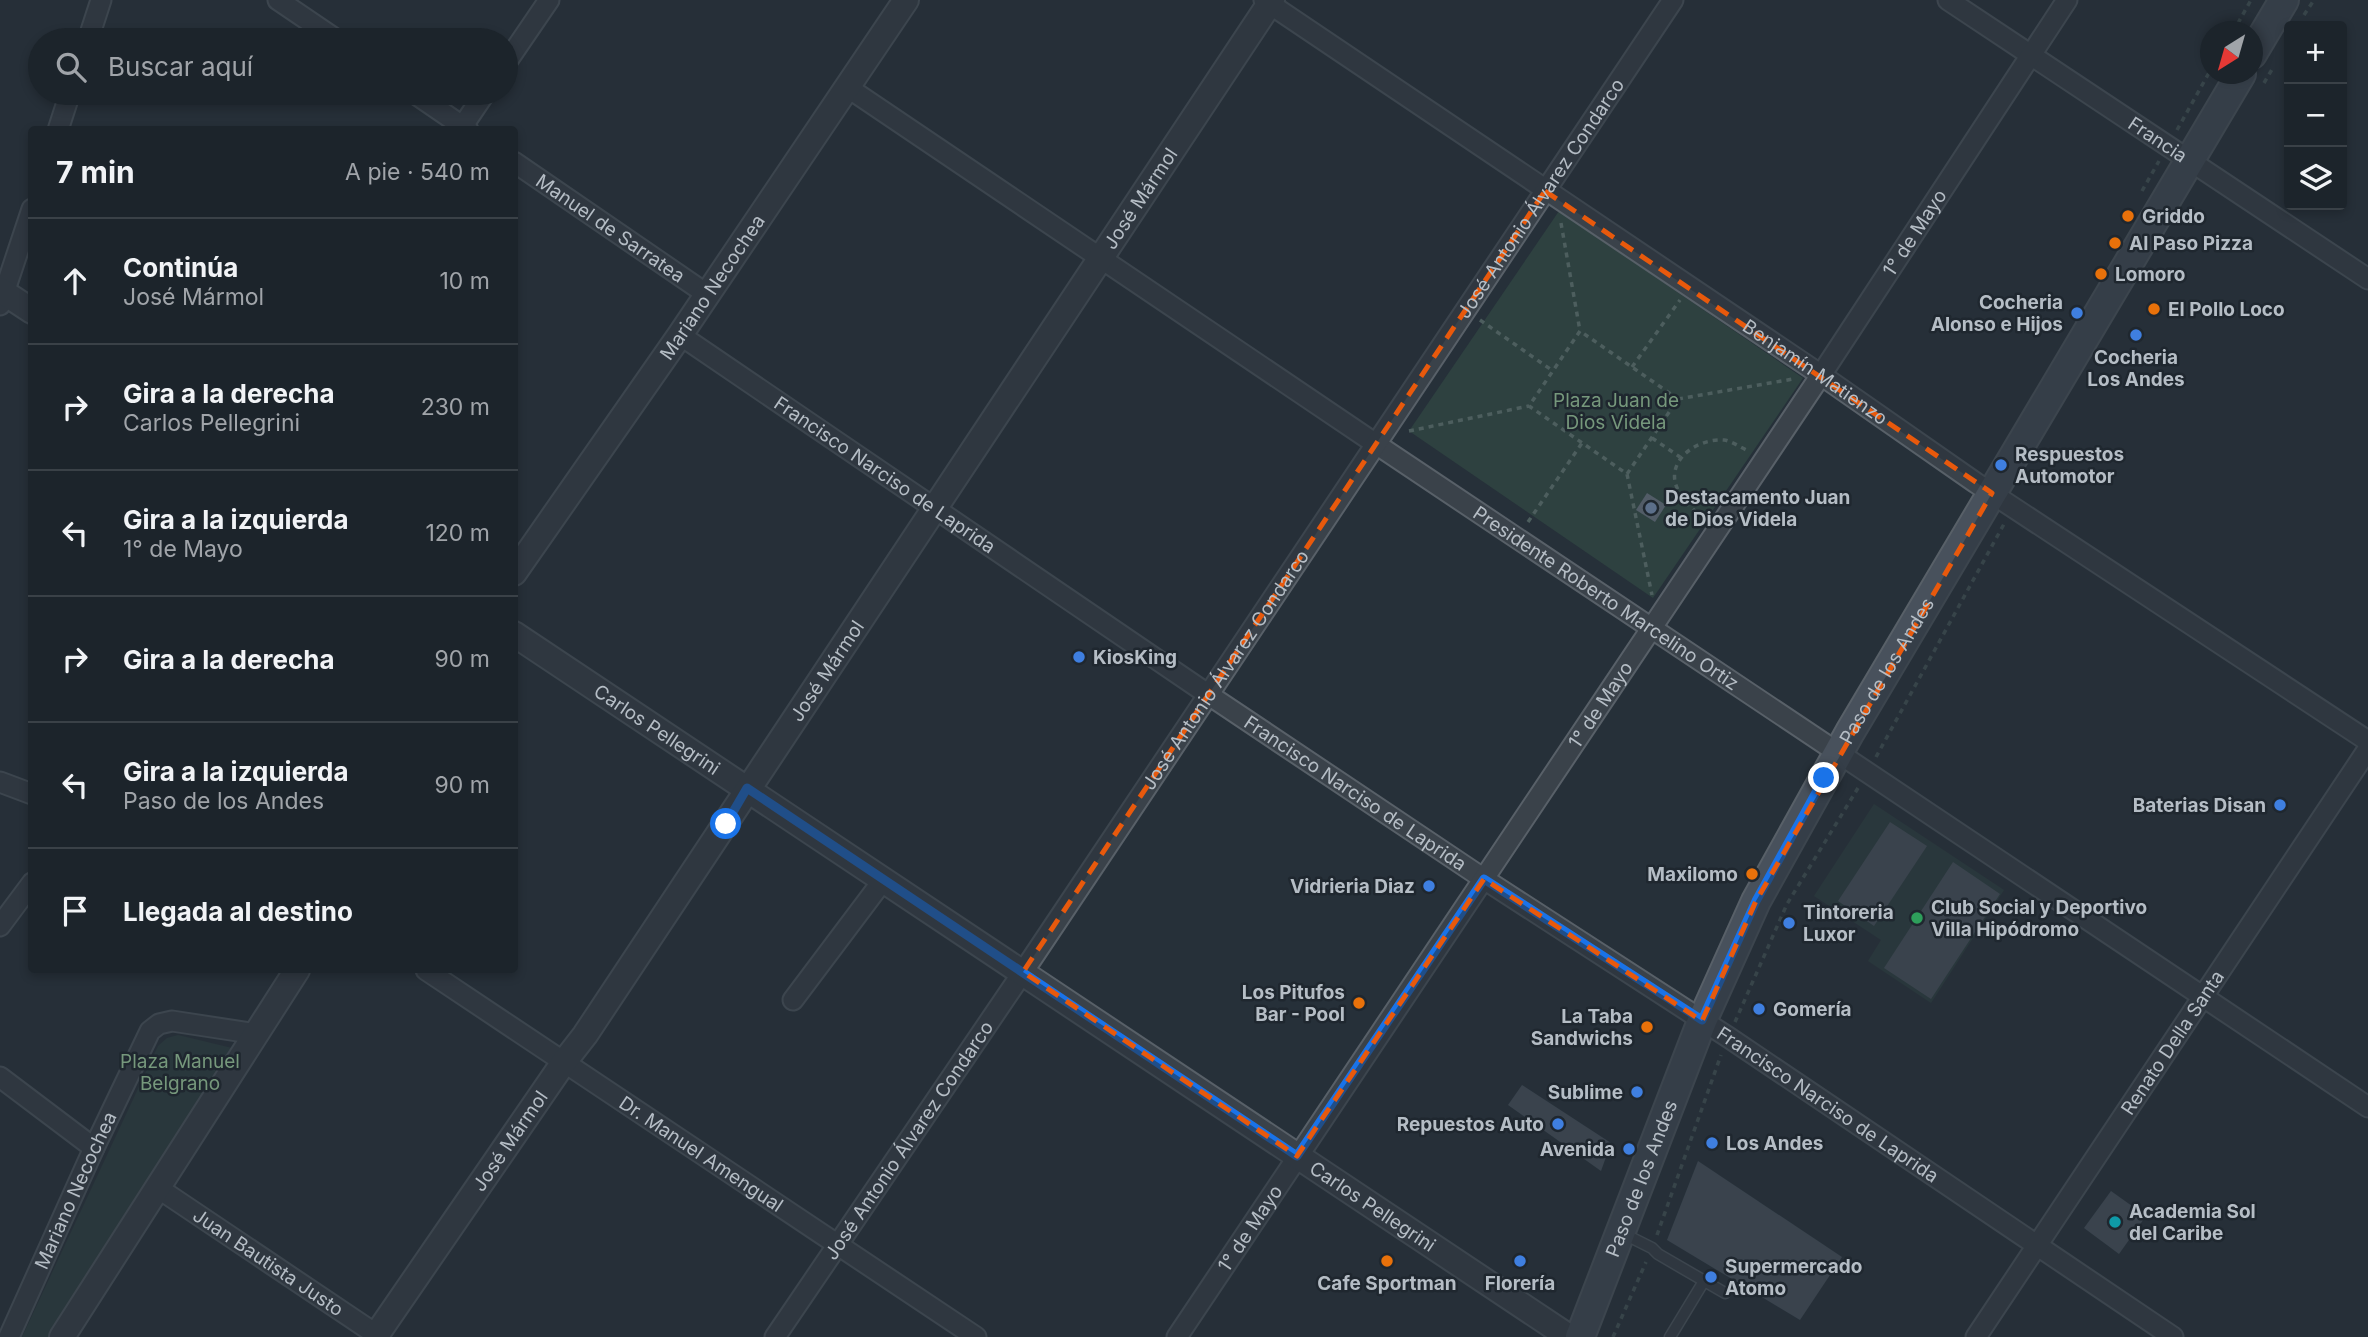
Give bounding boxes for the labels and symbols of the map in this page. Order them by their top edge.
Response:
north arrow [2200,21,2263,84]
street label: José Antonio Álvarez Condarco [1452,74,1629,323]
street label: Francia [2124,112,2192,167]
street label: José Mármol [1098,143,1182,253]
street label: Manuel de Sarratea [532,169,689,287]
street label: 1° de Mayo [1878,185,1951,280]
place label: Griddo [2142,205,2205,228]
marker: Griddo [2120,208,2136,224]
street label: Mariano Necochea [655,210,769,364]
place label: Al Paso Pizza [2129,232,2253,255]
marker: Al Paso Pizza [2107,235,2123,251]
place label: Lomoro [2115,263,2185,286]
marker: Lomoro [2093,266,2109,282]
place label: Cocheria Alonso e Hijos [1931,291,2063,336]
place label: El Pollo Loco [2168,298,2285,321]
marker: El Pollo Loco [2146,301,2162,317]
marker: Cocheria Alonso e Hijos [2069,305,2085,321]
street label: Benjamín Matienzo [1738,314,1892,429]
marker: Cocheria Los Andes [2128,327,2144,343]
place label: Cocheria Los Andes [2087,346,2185,391]
park label: Plaza Juan de Dios Videla [1553,389,1679,434]
street label: Francisco Narciso de Laprida [770,391,1000,558]
place label: Respuestos Automotor [2015,443,2124,488]
marker: Respuestos Automotor [1993,457,2009,473]
place label: Destacamento Juan de Dios Videla [1665,486,1850,531]
marker: Destacamento Juan de Dios Videla [1643,500,1659,516]
street label: Presidente Roberto Marcelino Ortiz [1469,501,1743,695]
street label: José Antonio Álvarez Condarco [1137,545,1314,794]
street label: Paso de los Andes [1834,593,1939,748]
street label: José Mármol [785,616,869,726]
place label: KiosKing [1093,646,1177,669]
marker: KiosKing [1071,649,1087,665]
street label: 1° de Mayo [1563,657,1637,752]
street label: Carlos Pellegrini [590,679,724,780]
street label: Francisco Narciso de Laprida [1240,710,1471,875]
route end [1808,762,1839,793]
place label: Baterias Disan [2133,794,2266,817]
marker: Baterias Disan [2272,797,2288,813]
route start [710,808,741,839]
place label: Maxilomo [1647,863,1738,886]
marker: Maxilomo [1744,866,1760,882]
place label: Vidrieria Diaz [1290,875,1415,898]
marker: Vidrieria Diaz [1421,878,1437,894]
place label: Club Social y Deportivo Villa Hipódromo [1931,896,2147,941]
place label: Tintoreria Luxor [1803,901,1894,946]
marker: Club Social y Deportivo Villa Hipódromo [1909,910,1925,926]
marker: Tintoreria Luxor [1781,915,1797,931]
street label: Renato Della Santa [2116,966,2229,1119]
place label: Los Pitufos Bar - Pool [1242,981,1345,1026]
marker: Los Pitufos Bar - Pool [1351,995,1367,1011]
place label: Gomería [1773,998,1852,1021]
marker: Gomería [1751,1001,1767,1017]
place label: La Taba Sandwichs [1531,1005,1633,1050]
street label: José Antonio Álvarez Condarco [820,1016,998,1264]
marker: La Taba Sandwichs [1639,1019,1655,1035]
street label: Francisco Narciso de Laprida [1713,1022,1943,1187]
park label: Plaza Manuel Belgrano [120,1050,240,1095]
place label: Sublime [1548,1081,1623,1104]
marker: Sublime [1629,1084,1645,1100]
street label: José Mármol [467,1086,552,1195]
street label: Dr. Manuel Amengual [615,1091,788,1217]
street label: Paso de los Andes [1601,1097,1682,1260]
street label: Mariano Necochea [30,1108,121,1273]
place label: Repuestos Auto [1397,1113,1544,1136]
marker: Repuestos Auto [1550,1116,1566,1132]
place label: Los Andes [1726,1132,1824,1155]
marker: Los Andes [1704,1135,1720,1151]
place label: Avenida [1540,1138,1615,1161]
marker: Avenida [1621,1141,1637,1157]
street label: Carlos Pellegrini [1306,1156,1440,1256]
street label: 1° de Mayo [1213,1181,1287,1276]
place label: Academia Sol del Caribe [2129,1200,2256,1245]
street label: Juan Bautista Justo [189,1203,348,1321]
marker: Academia Sol del Caribe [2107,1214,2123,1230]
marker: Cafe Sportman [1379,1253,1395,1269]
marker: Florería [1512,1253,1528,1269]
place label: Supermercado Atomo [1725,1255,1862,1300]
marker: Supermercado Atomo [1703,1269,1719,1285]
place label: Cafe Sportman [1317,1272,1457,1295]
place label: Florería [1485,1272,1555,1295]

